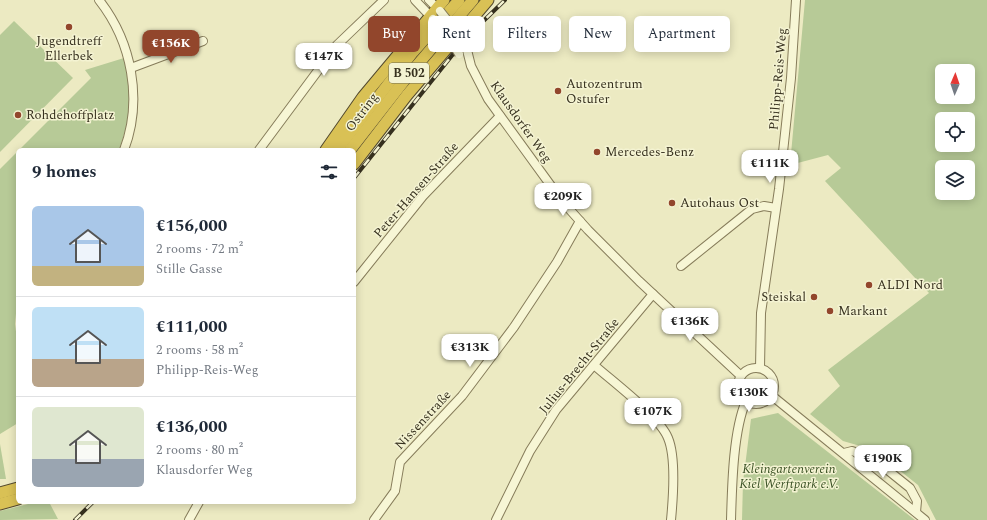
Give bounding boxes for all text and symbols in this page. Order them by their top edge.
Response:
chip: Buy [368,16,420,52]
chip: Rent [428,16,485,52]
chip: Filters [493,16,561,52]
chip: New [569,16,626,52]
chip: Apartment [634,16,730,52]
marker: Jugendtreff Ellerbek [64,22,74,32]
street label: Philipp-Reis-Weg [764,27,792,131]
pin: €156K [143,30,199,64]
place label: Jugendtreff Ellerbek [36,31,103,66]
text: €156K [151,33,191,53]
pin: €147K [296,43,352,77]
text: €147K [304,46,344,66]
road number: B 502 [389,63,429,83]
north arrow [935,64,975,104]
map controls [935,64,975,200]
place label: Autozentrum Ostufer [566,74,643,109]
street label: Klausdorfer Weg [485,77,557,167]
marker: Autozentrum Ostufer [553,86,563,96]
street label: Ostring [341,88,383,136]
place label: Rohdehoffplatz [26,105,115,125]
marker: Rohdehoffplatz [13,110,23,120]
button: locate [935,112,975,152]
street label: Peter-Hansen-Straße [369,138,463,242]
place label: Mercedes-Benz [605,142,694,162]
marker: Mercedes-Benz [592,147,602,157]
pin: €111K [742,150,798,184]
text: €111K [750,153,790,173]
text: 9 homes [32,159,97,185]
button: layers [935,160,975,200]
icon: filters [318,161,340,183]
pin: €209K [535,183,591,217]
text: €209K [543,186,583,206]
place label: Autohaus Ost [680,193,759,213]
marker: Autohaus Ost [667,198,677,208]
text: €156,000 [156,213,227,239]
icon: home [64,222,112,270]
text: 2 rooms · 72 m² [156,239,243,259]
text: Stille Gasse [156,259,223,279]
place label: ALDI Nord [877,275,943,295]
marker: ALDI Nord [864,280,874,290]
place label: Steiskal [761,287,806,307]
marker: Steiskal [809,292,819,302]
place label: Markant [838,301,888,321]
marker: Markant [825,306,835,316]
pin: €136K [662,308,718,342]
text: €136K [670,311,710,331]
text: €111,000 [156,314,227,340]
street label: Julius-Brecht-Straße [534,314,624,418]
icon: home [64,323,112,371]
pin: €313K [442,334,498,368]
text: €313K [450,337,490,357]
text: 2 rooms · 58 m² [156,340,243,360]
text: Philipp-Reis-Weg [156,360,259,380]
pin: €130K [721,379,777,413]
text: €130K [729,382,769,402]
street label: Nissenstraße [390,386,456,454]
pin: €107K [625,398,681,432]
text: €107K [633,401,673,421]
text: €136,000 [156,414,227,440]
icon: home [64,423,112,471]
text: 2 rooms · 80 m² [156,440,243,460]
pin: €190K [855,445,911,479]
text: €190K [863,448,903,468]
park label: Kleingartenverein Kiel Werftpark e.V. [739,459,839,494]
text: Klausdorfer Weg [156,460,253,480]

